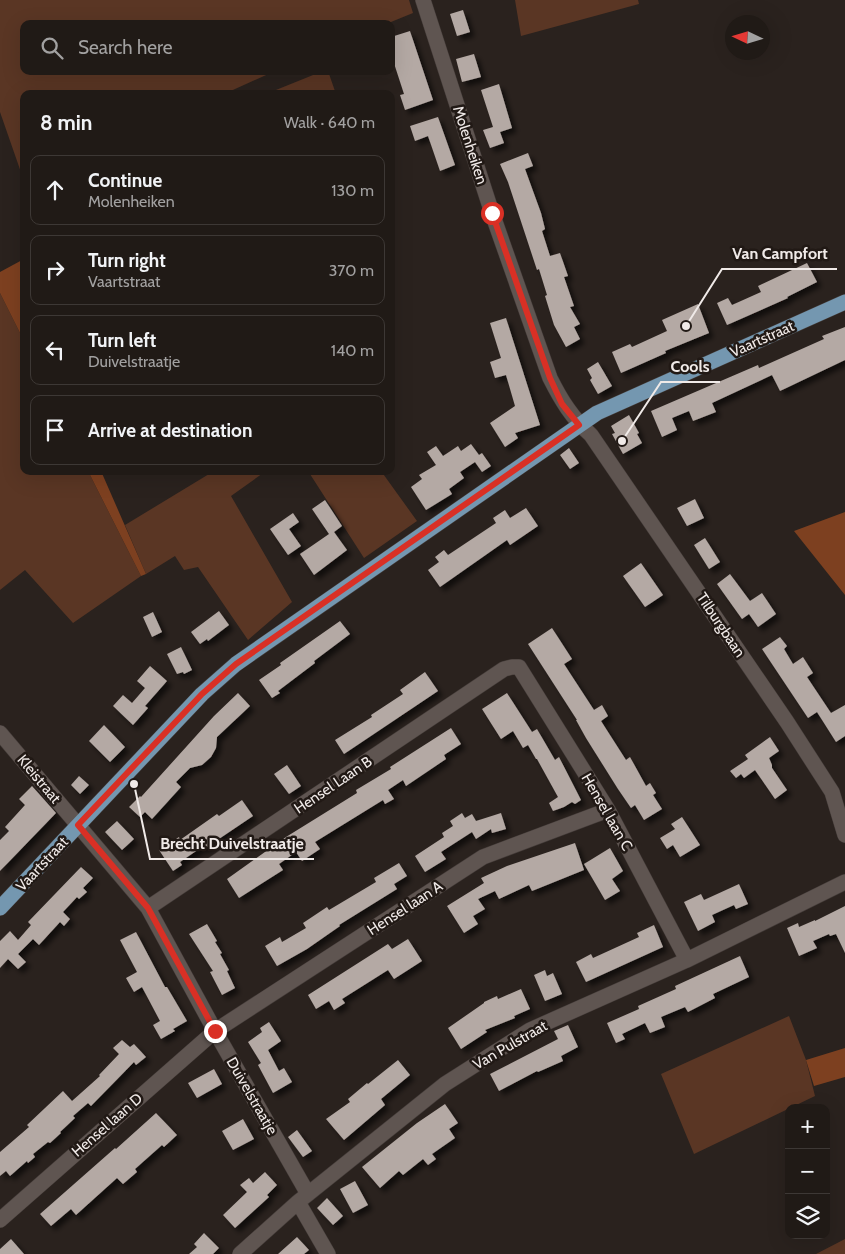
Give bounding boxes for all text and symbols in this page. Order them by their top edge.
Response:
north arrow [725,15,770,60]
search box [20,20,395,75]
icon: search [38,34,66,62]
text: Search here [78,36,172,59]
street label: Molenheiken [449,104,491,186]
text: 8 min [40,110,92,135]
text: Walk · 640 m [284,113,375,132]
text: Continue [88,169,162,192]
icon: ahead [41,176,69,204]
text: 130 m [331,181,374,200]
text: Molenheiken [88,192,175,211]
route start [481,202,504,225]
callout: Van Campfort [722,238,837,269]
text: Van Campfort [732,244,828,263]
text: Turn right [88,249,166,272]
icon: right [41,256,69,284]
text: 370 m [329,261,374,280]
text: Vaartstraat [88,272,160,291]
street label: Vaartstraat [727,317,797,361]
text: Turn left [88,329,156,352]
icon: left [41,336,69,364]
text: 140 m [331,341,374,360]
callout: Cools [661,351,720,382]
text: Duivelstraatje [88,352,180,371]
text: Cools [671,357,710,376]
icon: arrive [41,416,69,444]
text: Arrive at destination [88,419,252,442]
street label: Tilburgbaan [693,589,749,661]
street label: Kleistraat [13,751,65,807]
street label: Hensel Laan B [291,752,375,818]
street label: Hensel laan C [578,770,636,854]
callout: Brecht Duivelstraatje [150,828,314,859]
street label: Vaartstraat [12,833,72,895]
text: Brecht Duivelstraatje [160,834,304,853]
street label: Hensel laan A [364,877,447,939]
street label: Van Pulstraat [470,1017,550,1073]
route end [204,1020,227,1043]
street label: Duivelstraatje [223,1054,282,1138]
street label: Hensel laan D [68,1089,146,1161]
map controls [785,1104,830,1239]
button: + [785,1104,830,1149]
button: − [785,1149,830,1194]
button: layers [785,1194,830,1239]

